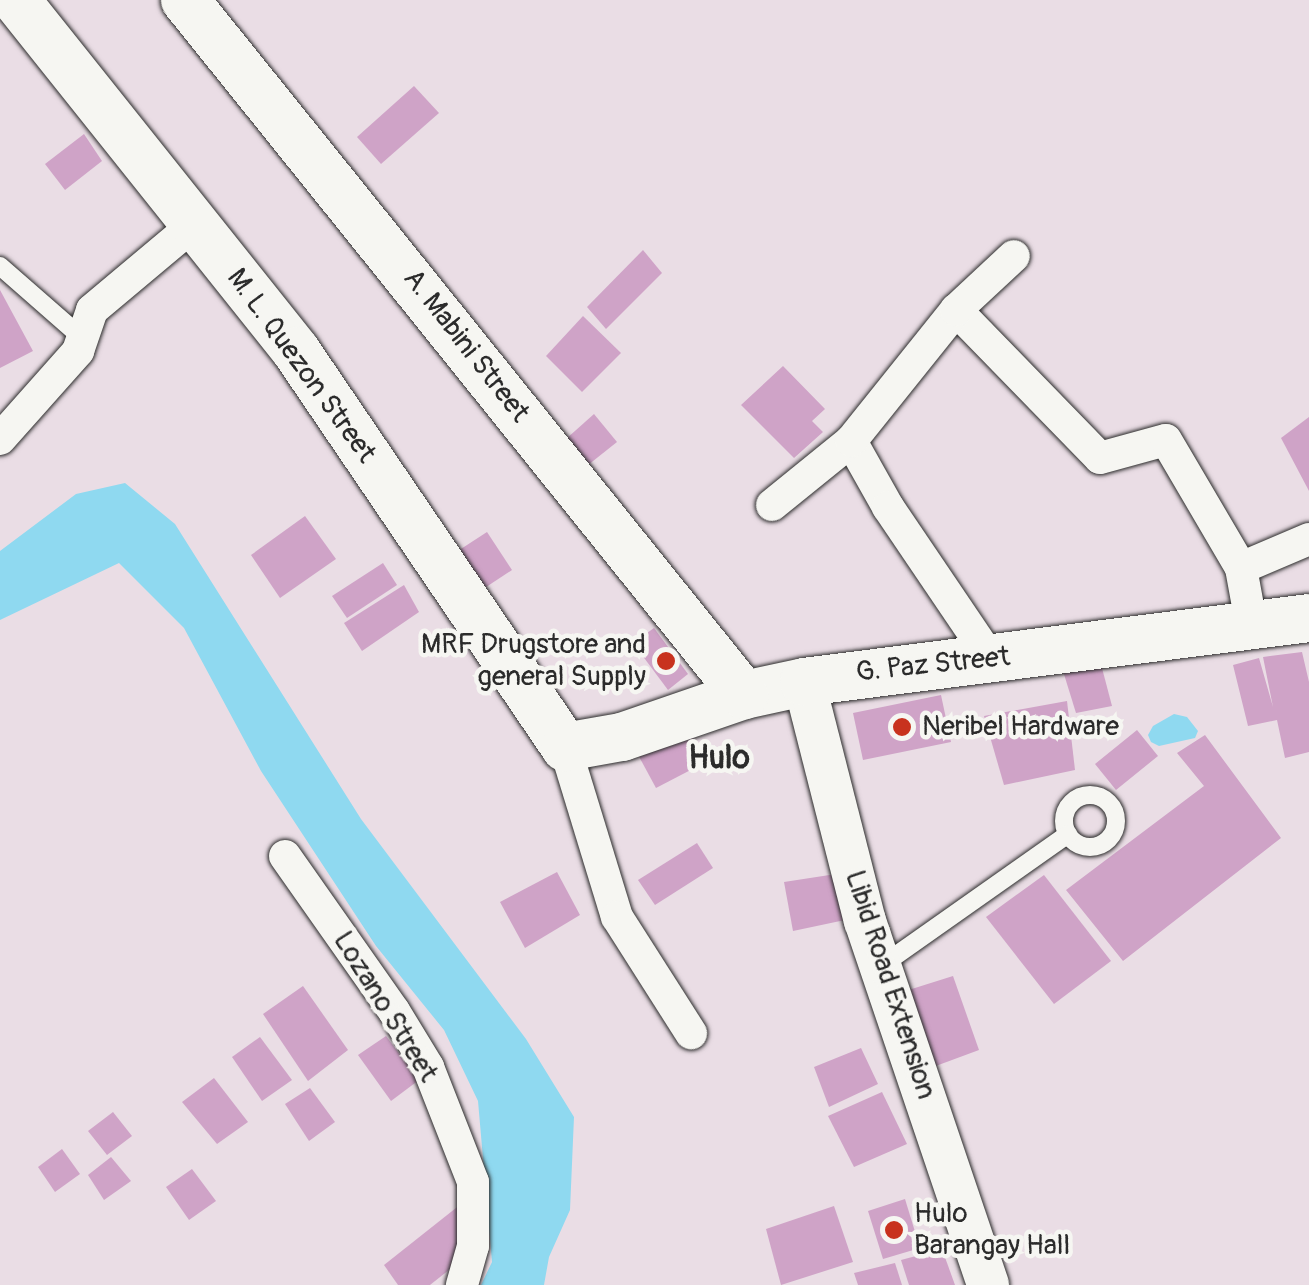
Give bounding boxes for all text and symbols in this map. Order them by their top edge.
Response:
street label: M. L. Quezon Street [219,262,383,470]
street label: A. Mabini Street [396,263,536,429]
place label: MRF Drugstore and general Supply [421,628,646,694]
street label: G. Paz Street [854,640,1012,690]
marker: MRF Drugstore and general Supply [655,650,677,672]
place label: Neribel Hardware [922,710,1119,744]
marker: Neribel Hardware [891,716,913,738]
district label: Hulo [688,739,750,777]
street label: Libid Road Extension [837,866,943,1104]
street label: Lozano Street [325,926,445,1088]
place label: Hulo Barangay Hall [914,1197,1070,1263]
marker: Hulo Barangay Hall [883,1219,905,1241]

